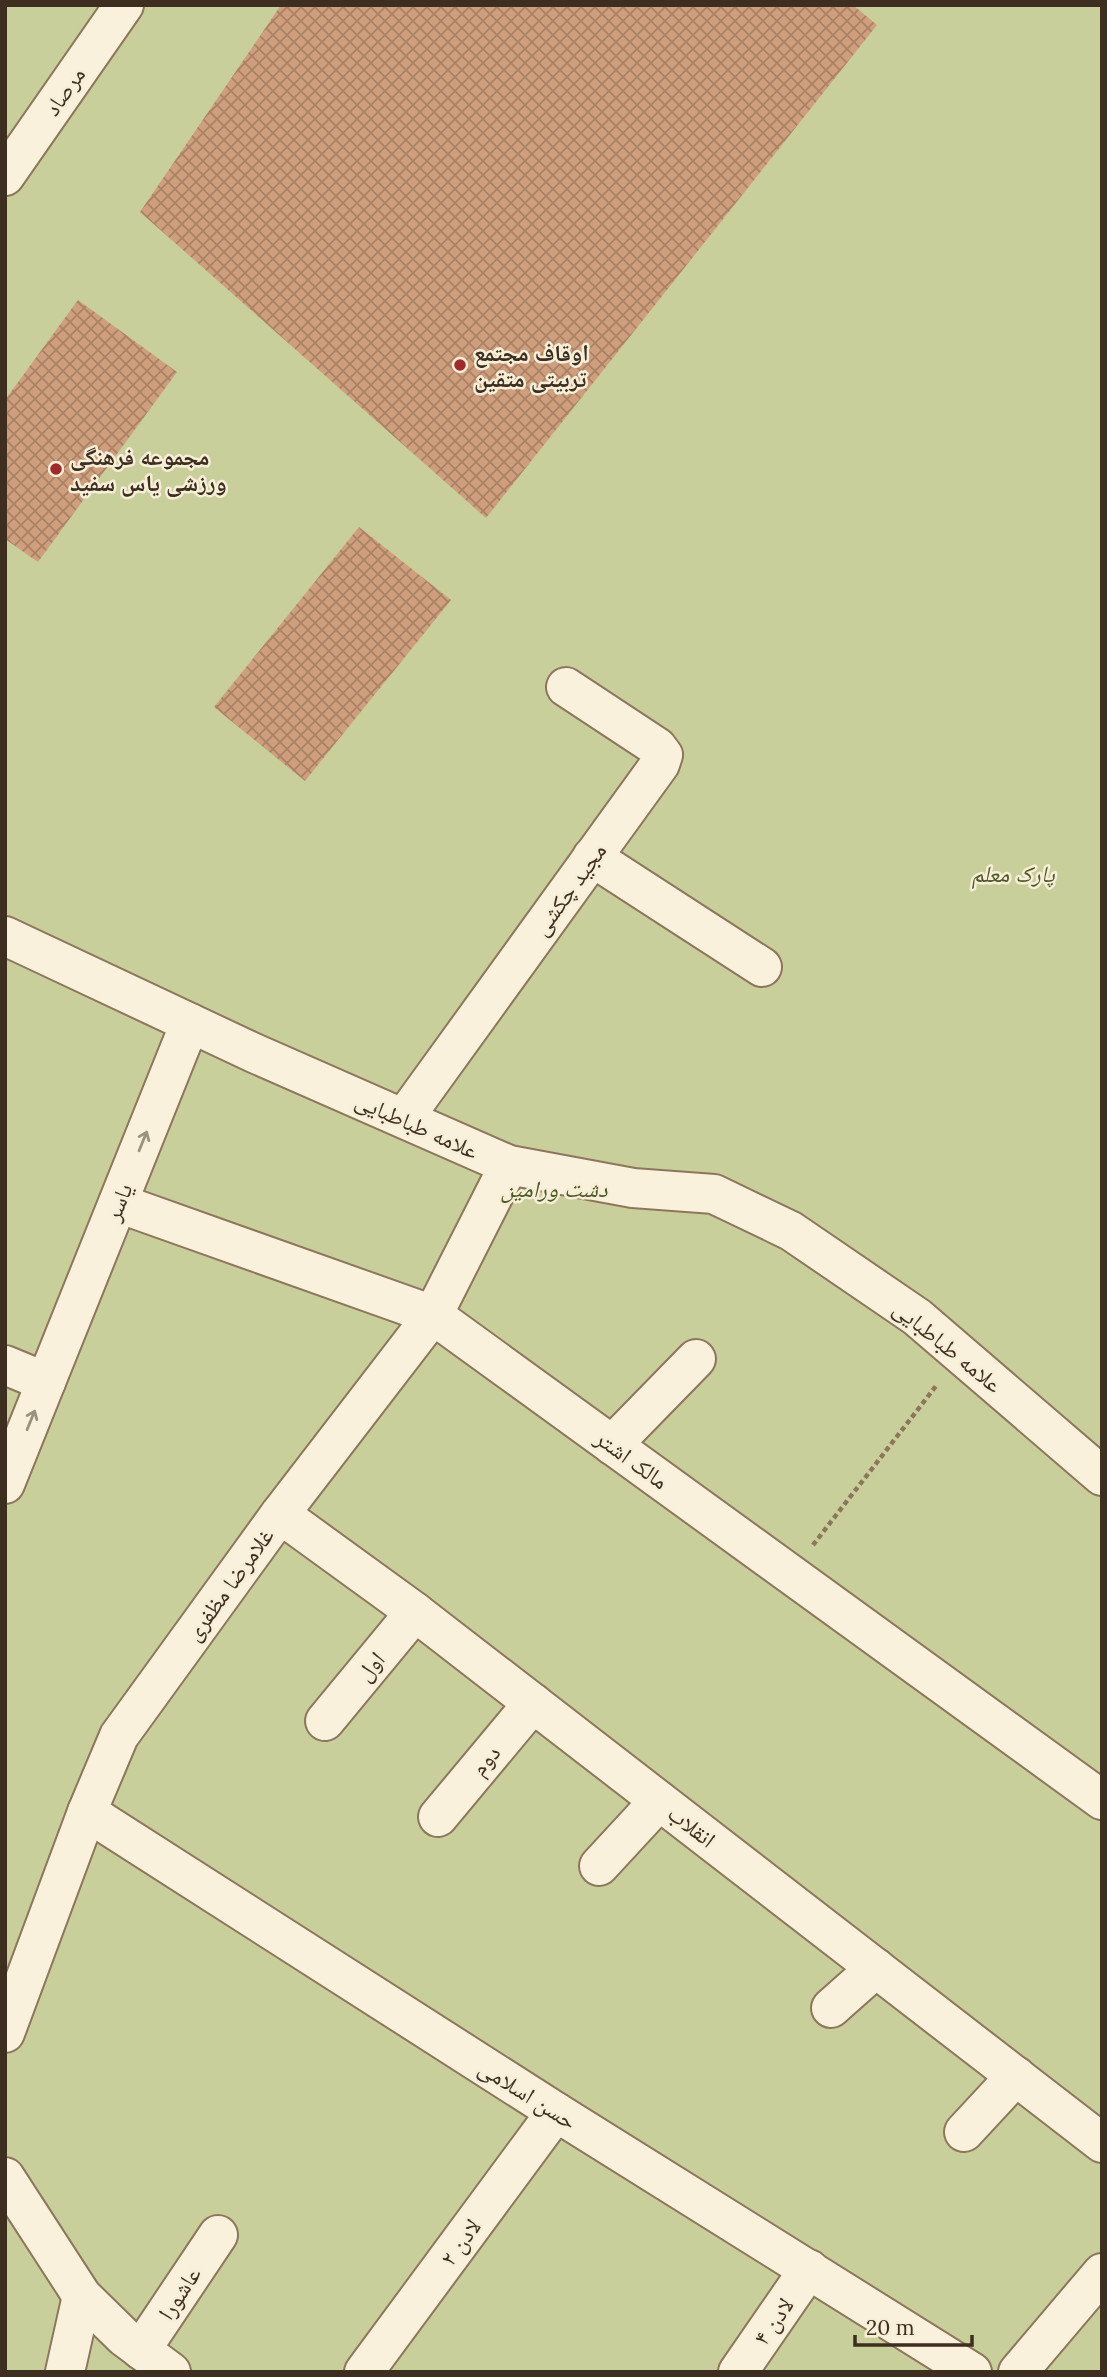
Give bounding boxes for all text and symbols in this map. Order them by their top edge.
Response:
street label: مرصاد [37,61,91,121]
place label: اوقاف مجتمع تربیتی متقین [474,338,589,393]
marker: اوقاف مجتمع تربیتی متقین [452,357,468,373]
place label: مجموعه فرهنگی ورزشی یاس سفید [70,442,227,497]
marker: مجموعه فرهنگی ورزشی یاس سفید [48,461,64,477]
street label: مجید چکشی [526,837,612,941]
park label: پارک معلم [971,859,1056,890]
street label: علامه طباطبایی [351,1085,483,1165]
one-way arrow [137,1131,150,1152]
park label: دشت ورامین [501,1174,608,1204]
street label: یاسر [97,1179,139,1226]
street label: علامه طباطبایی [888,1293,1009,1399]
one-way arrow [25,1410,38,1432]
street label: مالک اشتر [589,1422,674,1495]
street label: غلامرضا مظفری [178,1521,280,1646]
street label: اول [349,1645,391,1687]
street label: دوم [464,1739,508,1783]
street label: انقلاب [662,1798,722,1854]
street label: حسن اسلامی [474,2052,582,2136]
street label: لادن ۲ [433,2213,487,2271]
street label: عاشورا [151,2261,207,2325]
street label: لادن ۴ [746,2292,800,2350]
scale bar [855,2304,972,2348]
text: 20 m [866,2314,915,2341]

